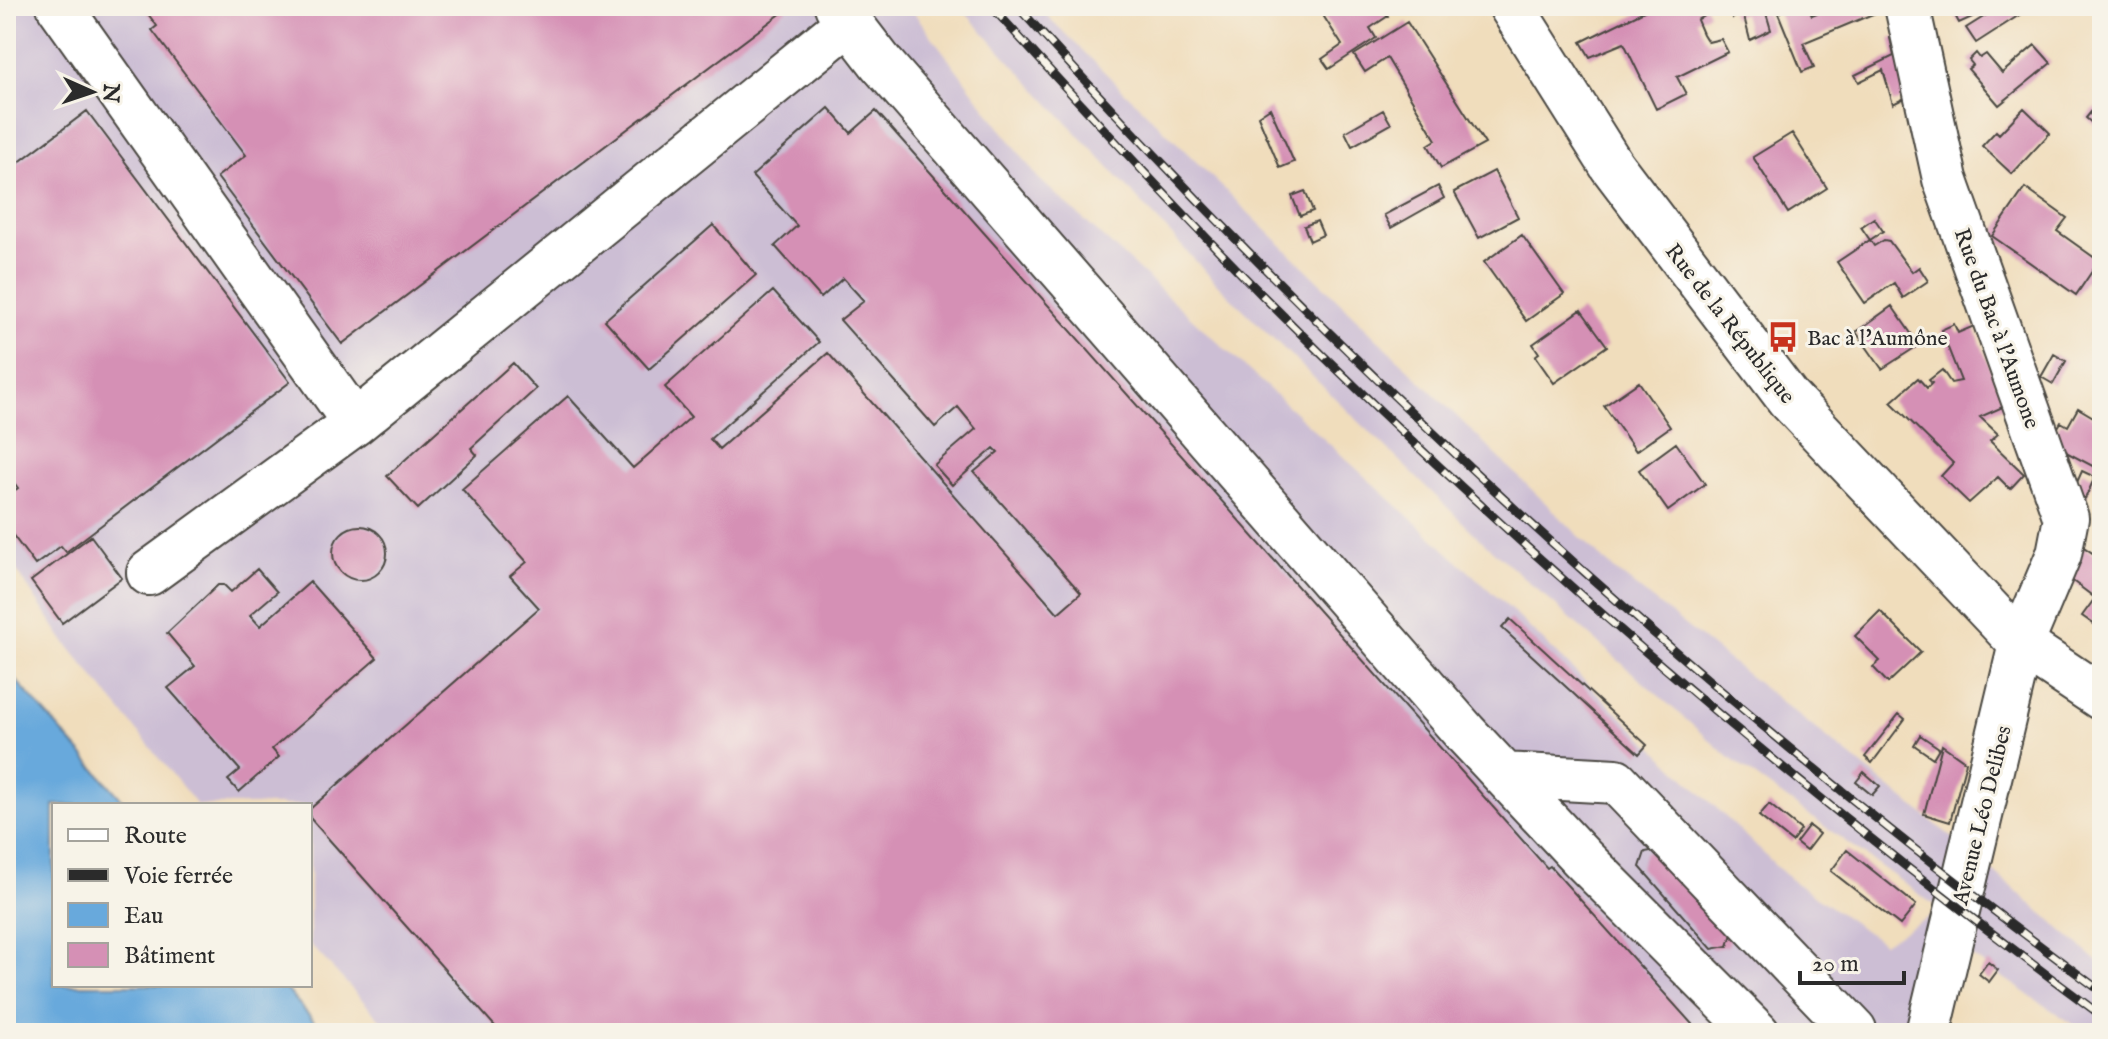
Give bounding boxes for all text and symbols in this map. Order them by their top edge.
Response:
north arrow [52,52,132,132]
text: N [95,82,125,103]
street label: Rue du Bac à l'Aumone [1947,225,2045,433]
street label: Rue de la République [1658,238,1801,410]
bus stop icon: Bac à l'Aumône [1766,320,1800,354]
place label: Bac à l'Aumône [1807,325,1948,353]
street label: Avenue Léo Delibes [1947,723,2019,909]
legend [52,803,312,987]
text: Route [124,821,187,852]
text: Voie ferrée [123,861,233,892]
text: Eau [124,901,163,932]
scale bar [1800,935,1904,985]
text: Bâtiment [124,941,215,972]
text: 20 m [1812,949,1859,980]

